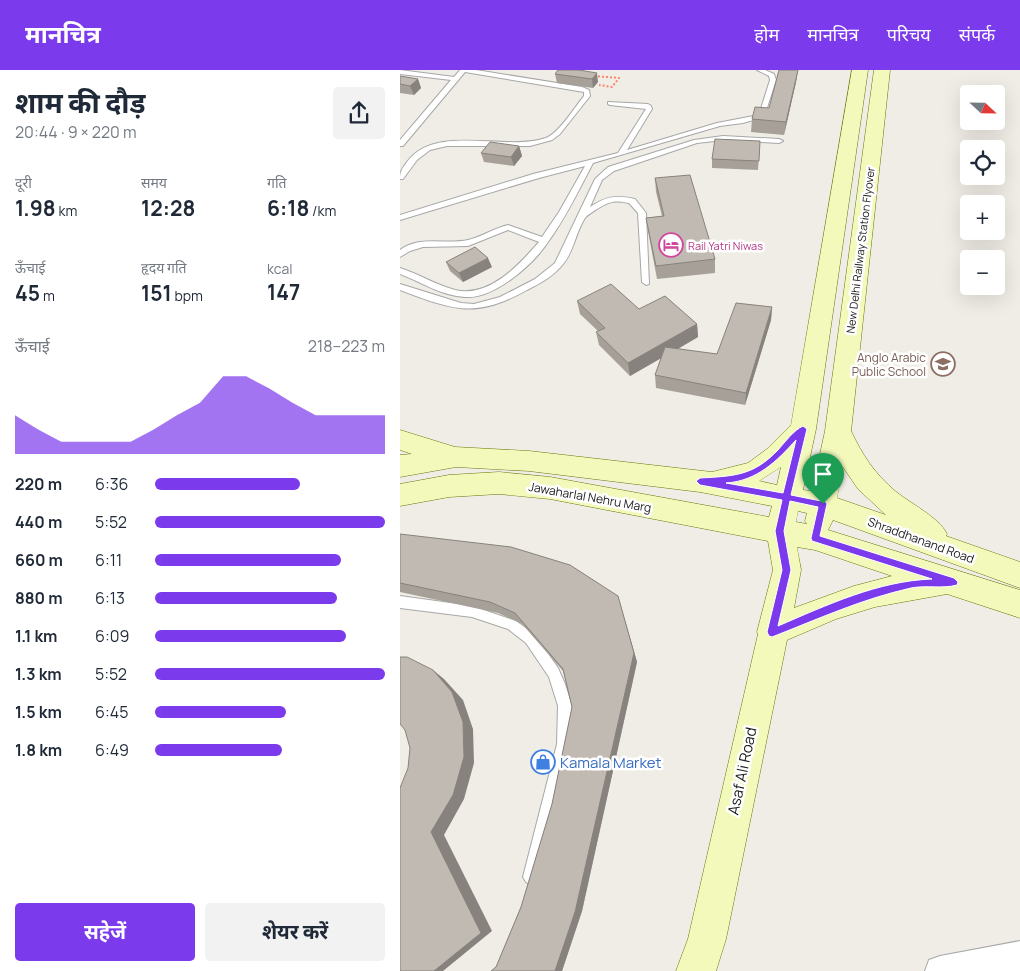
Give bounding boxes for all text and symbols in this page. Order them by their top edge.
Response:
text: मानचित्र [25,17,101,50]
text: होम [754,22,779,46]
text: मानचित्र [807,22,859,46]
text: परिचय [887,22,931,46]
text: संपर्क [959,22,995,46]
text: शाम की दौड़ [15,83,145,121]
north arrow [960,85,1005,130]
map controls [960,85,1005,295]
button: share [333,87,385,139]
text: 20:44 · 9 × 220 m [15,121,137,143]
button: locate [960,140,1005,185]
street label: New Delhi Railway Station Flyover [842,166,878,334]
text: दूरी [15,173,32,192]
text: समय [141,173,167,192]
text: गति [267,173,287,192]
text: 1.98 [15,194,56,222]
text: 12:28 [141,194,195,222]
text: 6:18 [267,194,309,222]
button: + [960,195,1005,240]
text: km [56,201,77,220]
text: /km [309,201,336,220]
hotel icon: Rail Yatri Niwas [658,232,684,258]
place label: Rail Yatri Niwas [688,238,763,253]
button: − [960,250,1005,295]
text: ऊँचाई [15,258,45,277]
text: हृदय गति [141,258,187,277]
text: kcal [267,259,293,278]
text: 147 [267,278,300,306]
text: 45 [15,279,40,307]
text: 151 [141,279,172,307]
text: m [40,286,55,305]
text: bpm [172,286,203,305]
text: ऊँचाई [15,335,50,357]
text: 218–223 m [308,335,385,357]
place label: Anglo Arabic Public School [852,349,926,380]
school or university icon: Anglo Arabic Public School [930,351,956,377]
pin [802,453,844,504]
icon: arrive [809,460,837,488]
text: 220 m [15,473,62,495]
text: 6:36 [95,473,129,495]
street label: Jawaharlal Nehru Marg [527,478,653,516]
text: 440 m [15,511,62,533]
text: 5:52 [95,511,127,533]
street label: Shraddhanand Road [865,513,977,567]
text: 660 m [15,549,63,571]
text: 6:11 [95,549,122,571]
text: 880 m [15,587,63,609]
text: 6:13 [95,587,125,609]
text: 1.1 km [15,625,58,647]
text: 6:09 [95,625,129,647]
text: 1.3 km [15,663,62,685]
text: 5:52 [95,663,127,685]
text: 1.5 km [15,701,62,723]
text: 6:45 [95,701,128,723]
street label: Asaf Ali Road [722,725,762,817]
text: 1.8 km [15,739,62,761]
text: 6:49 [95,739,129,761]
shop icon: Kamala Market [530,749,556,775]
place label: Kamala Market [560,752,662,773]
button: सहेजें [15,903,195,961]
button: शेयर करें [205,903,385,961]

